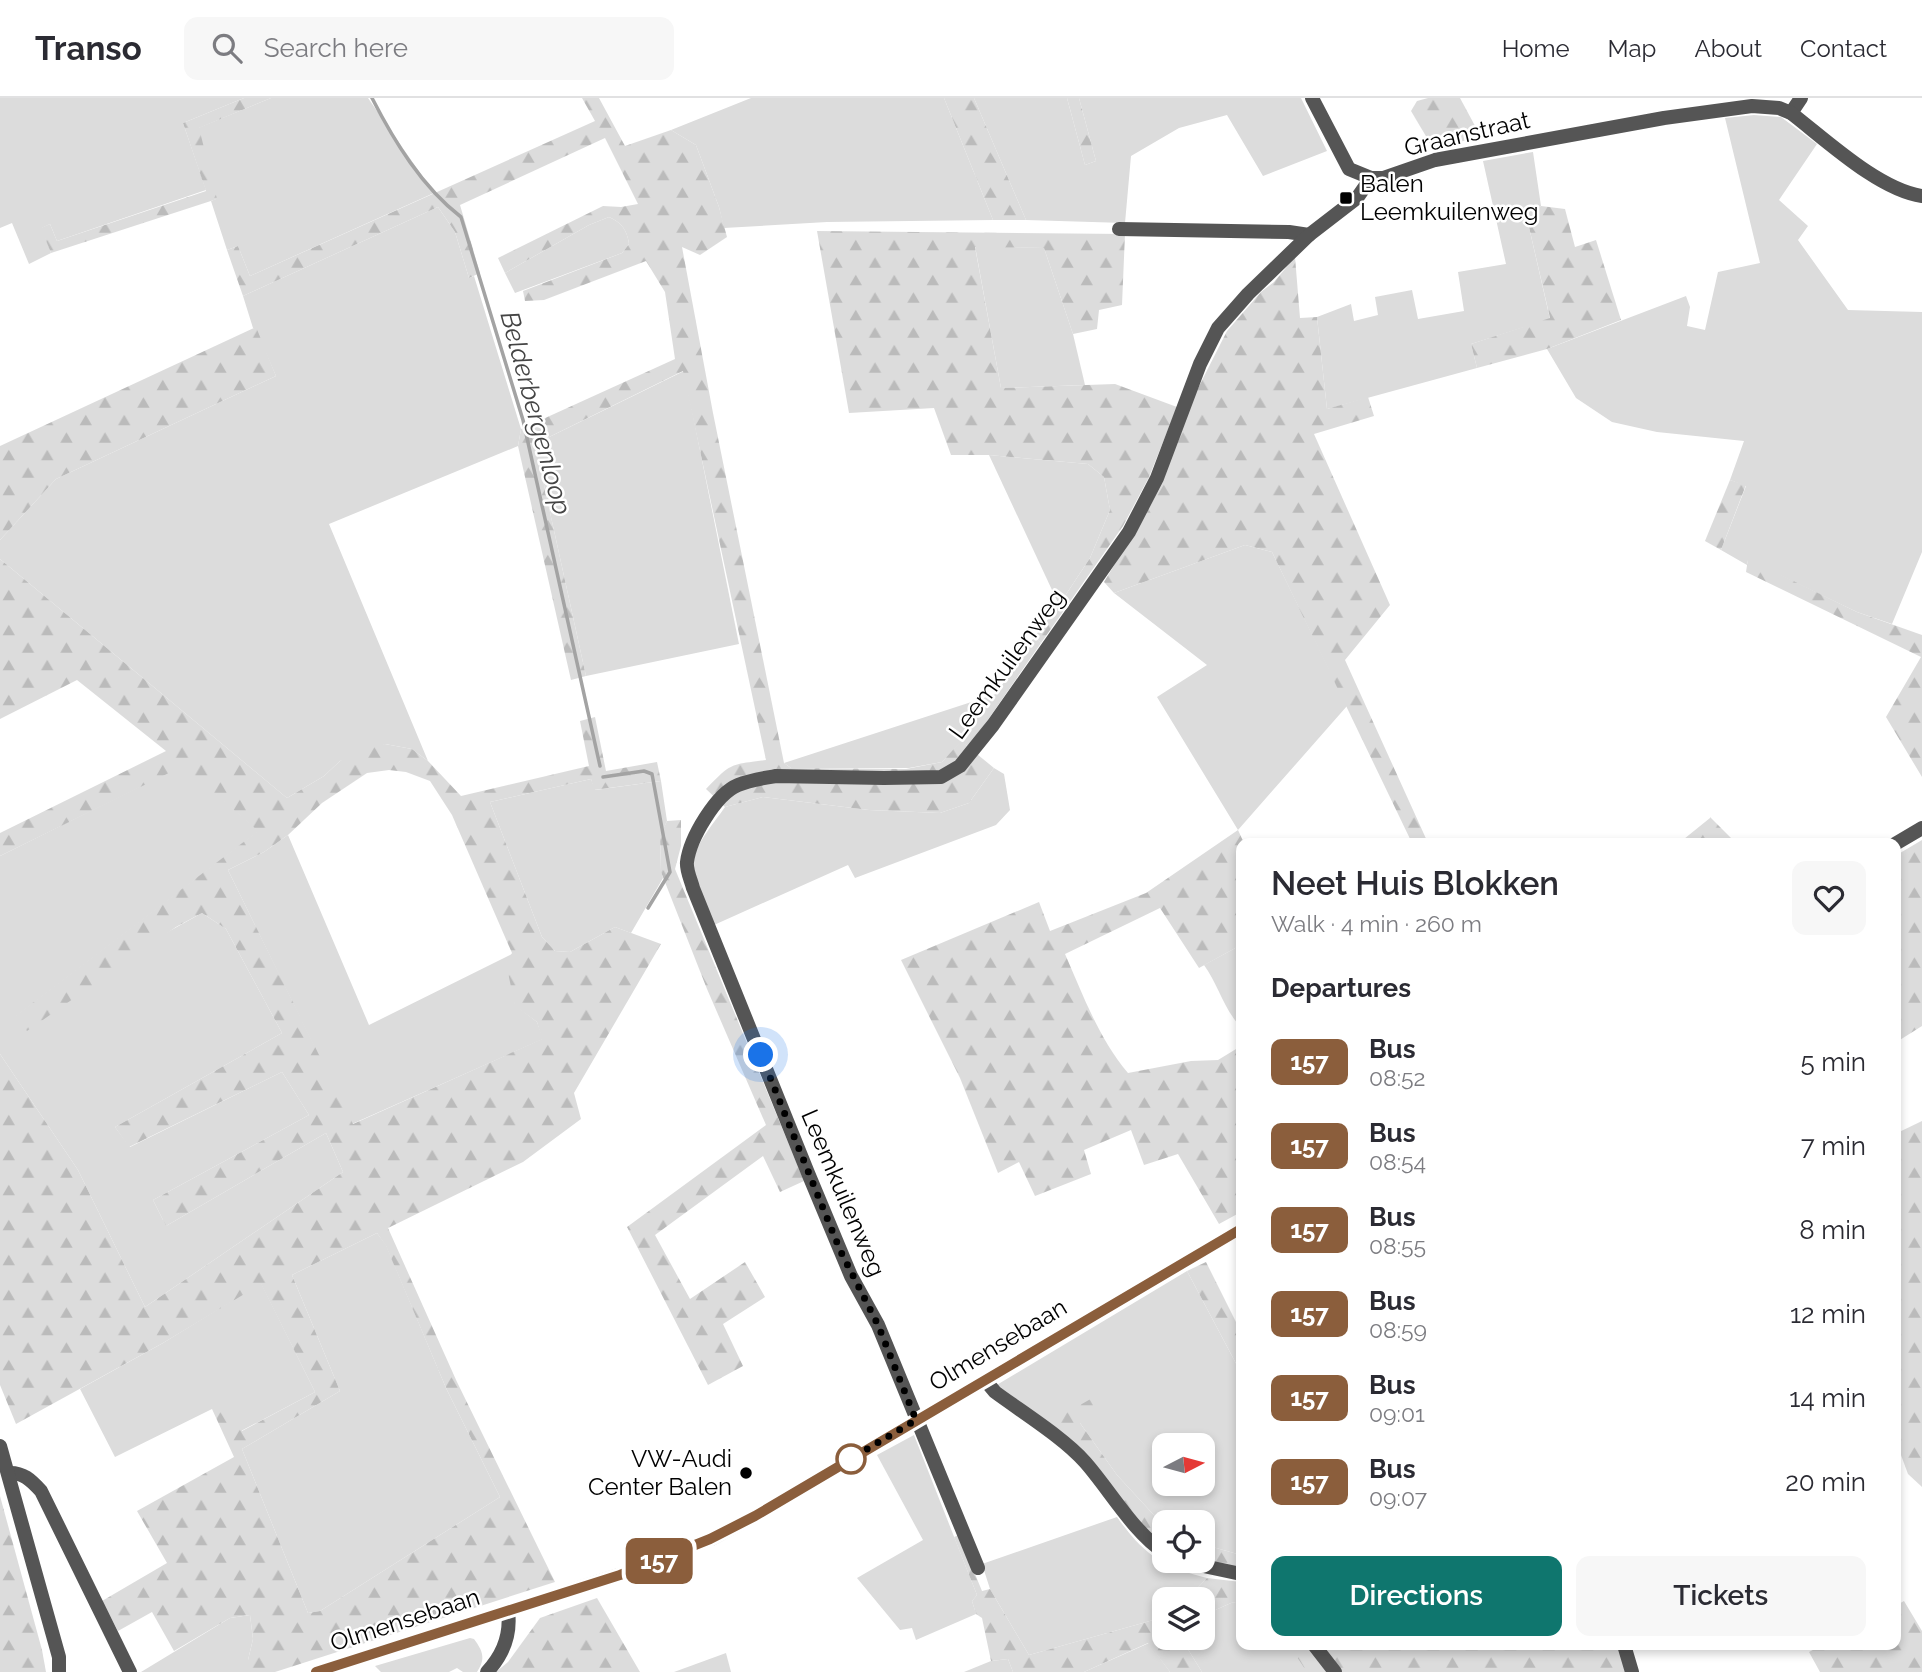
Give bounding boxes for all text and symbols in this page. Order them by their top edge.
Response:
search box [184,17,674,80]
text: Transo [35,29,142,68]
icon: search [208,29,246,67]
text: Search here [264,33,408,63]
text: Home [1502,34,1570,63]
text: Map [1608,34,1656,63]
text: About [1694,34,1762,63]
text: Contact [1800,34,1887,63]
street label: Graanstraat [1401,105,1532,162]
place label: Balen Leemkuilenweg [1360,169,1539,226]
marker: Balen Leemkuilenweg [1338,190,1354,206]
water label: Belderbergenloop [494,308,578,518]
street label: Leemkuilenweg [942,583,1071,744]
button: heart [1792,861,1866,935]
text: Neet Huis Blokken [1271,864,1559,903]
text: Walk · 4 min · 260 m [1271,910,1482,937]
text: Departures [1271,973,1411,1003]
text: Bus [1369,1034,1416,1064]
your location [743,1037,778,1072]
text: 157 [1290,1047,1329,1076]
text: 5 min [1800,1047,1866,1077]
text: 08:52 [1369,1064,1426,1091]
street label: Leemkuilenweg [795,1105,892,1281]
text: Bus [1369,1118,1416,1148]
text: 157 [1290,1131,1329,1160]
text: 7 min [1801,1131,1866,1161]
text: 08:54 [1369,1148,1426,1175]
text: Bus [1369,1202,1416,1232]
text: 157 [1290,1215,1329,1244]
text: 8 min [1799,1215,1866,1245]
text: 08:55 [1369,1232,1426,1259]
text: Bus [1369,1286,1416,1316]
street label: Olmensebaan [924,1292,1072,1397]
text: 157 [1290,1299,1329,1328]
text: 12 min [1790,1299,1866,1329]
text: 08:59 [1369,1316,1427,1343]
text: Bus [1369,1370,1416,1400]
text: 157 [1290,1383,1329,1412]
text: 14 min [1789,1383,1866,1413]
text: 09:01 [1369,1400,1425,1427]
north arrow [1152,1433,1214,1496]
map controls [1152,1433,1215,1650]
place label: VW-Audi Center Balen [588,1444,732,1501]
unlabelled marker [836,1444,866,1474]
text: Bus [1369,1454,1416,1484]
marker: VW-Audi Center Balen [738,1465,754,1481]
text: 157 [1290,1467,1329,1496]
text: 20 min [1785,1467,1866,1497]
text: 09:07 [1369,1484,1427,1511]
button: locate [1152,1510,1215,1573]
line badge: 157 [619,1538,699,1584]
text: 157 [640,1546,678,1575]
button: Directions [1271,1556,1562,1636]
button: Tickets [1576,1556,1866,1636]
street label: Olmensebaan [327,1582,483,1657]
button: layers [1152,1587,1215,1650]

